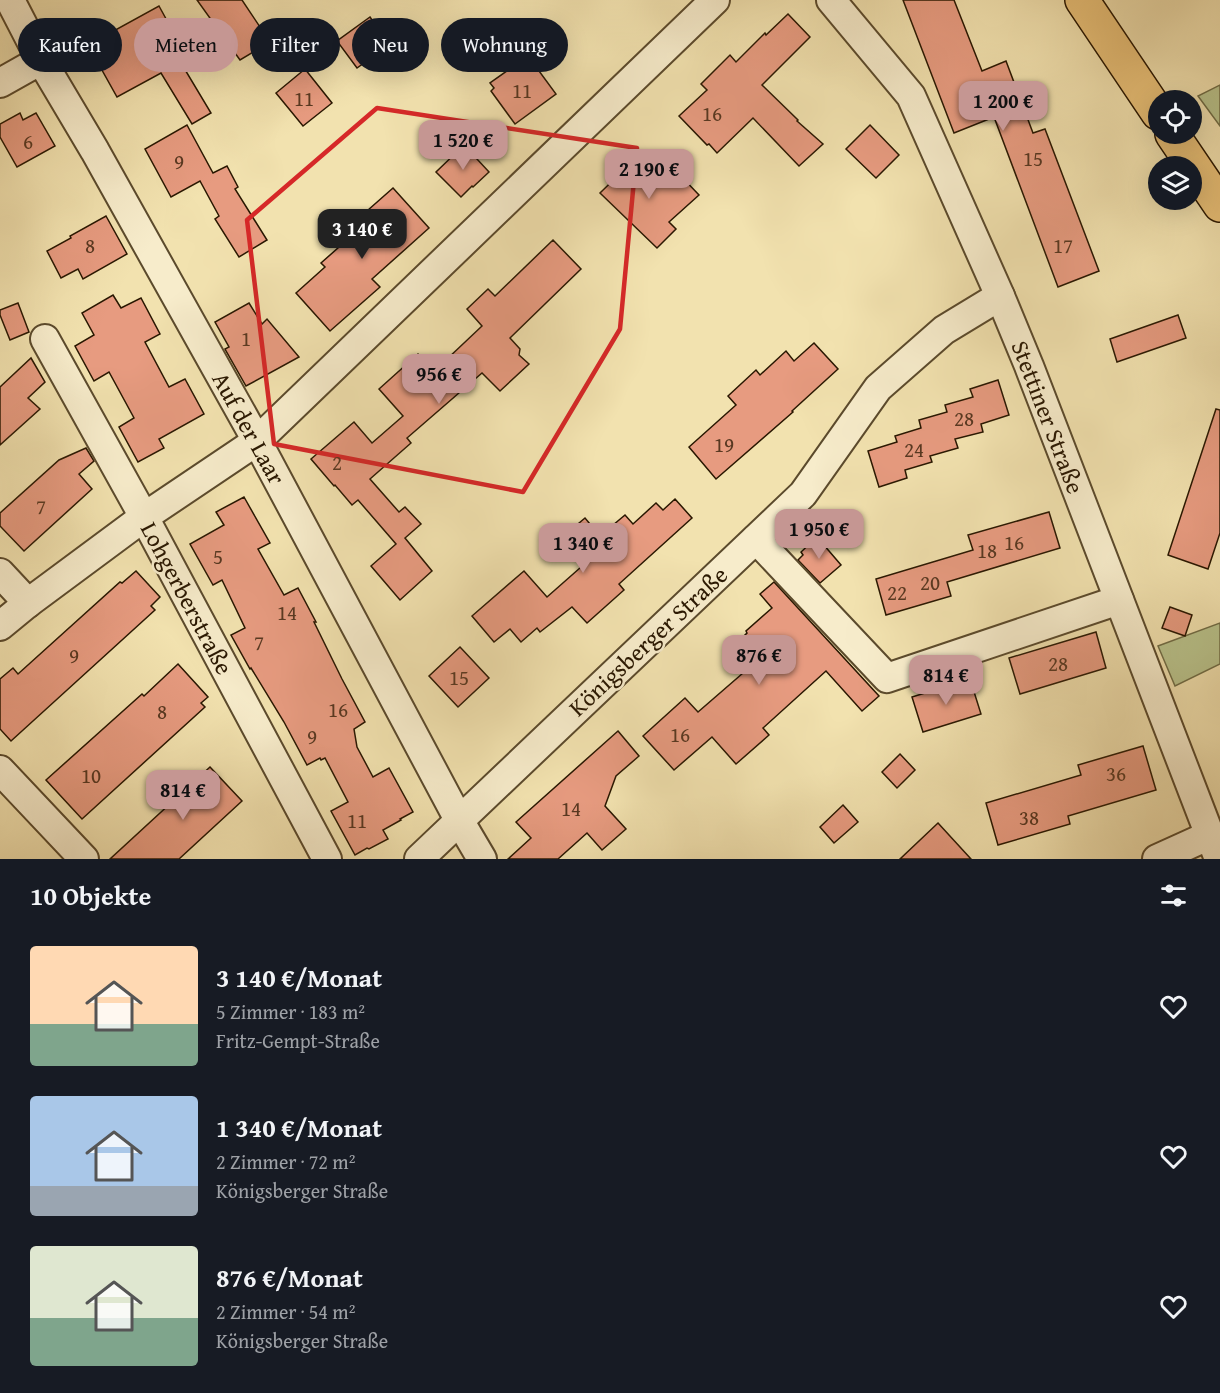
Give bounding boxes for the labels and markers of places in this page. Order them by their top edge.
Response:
pin: 1 200 € [948,81,1058,132]
pin: 1 520 € [408,120,518,171]
pin: 2 190 € [594,149,704,200]
pin: 3 140 € [307,209,417,260]
pin: 956 € [397,354,481,405]
pin: 1 950 € [764,509,874,560]
pin: 1 340 € [528,523,638,574]
pin: 876 € [717,635,801,686]
pin: 814 € [904,655,988,706]
pin: 814 € [141,770,225,821]

